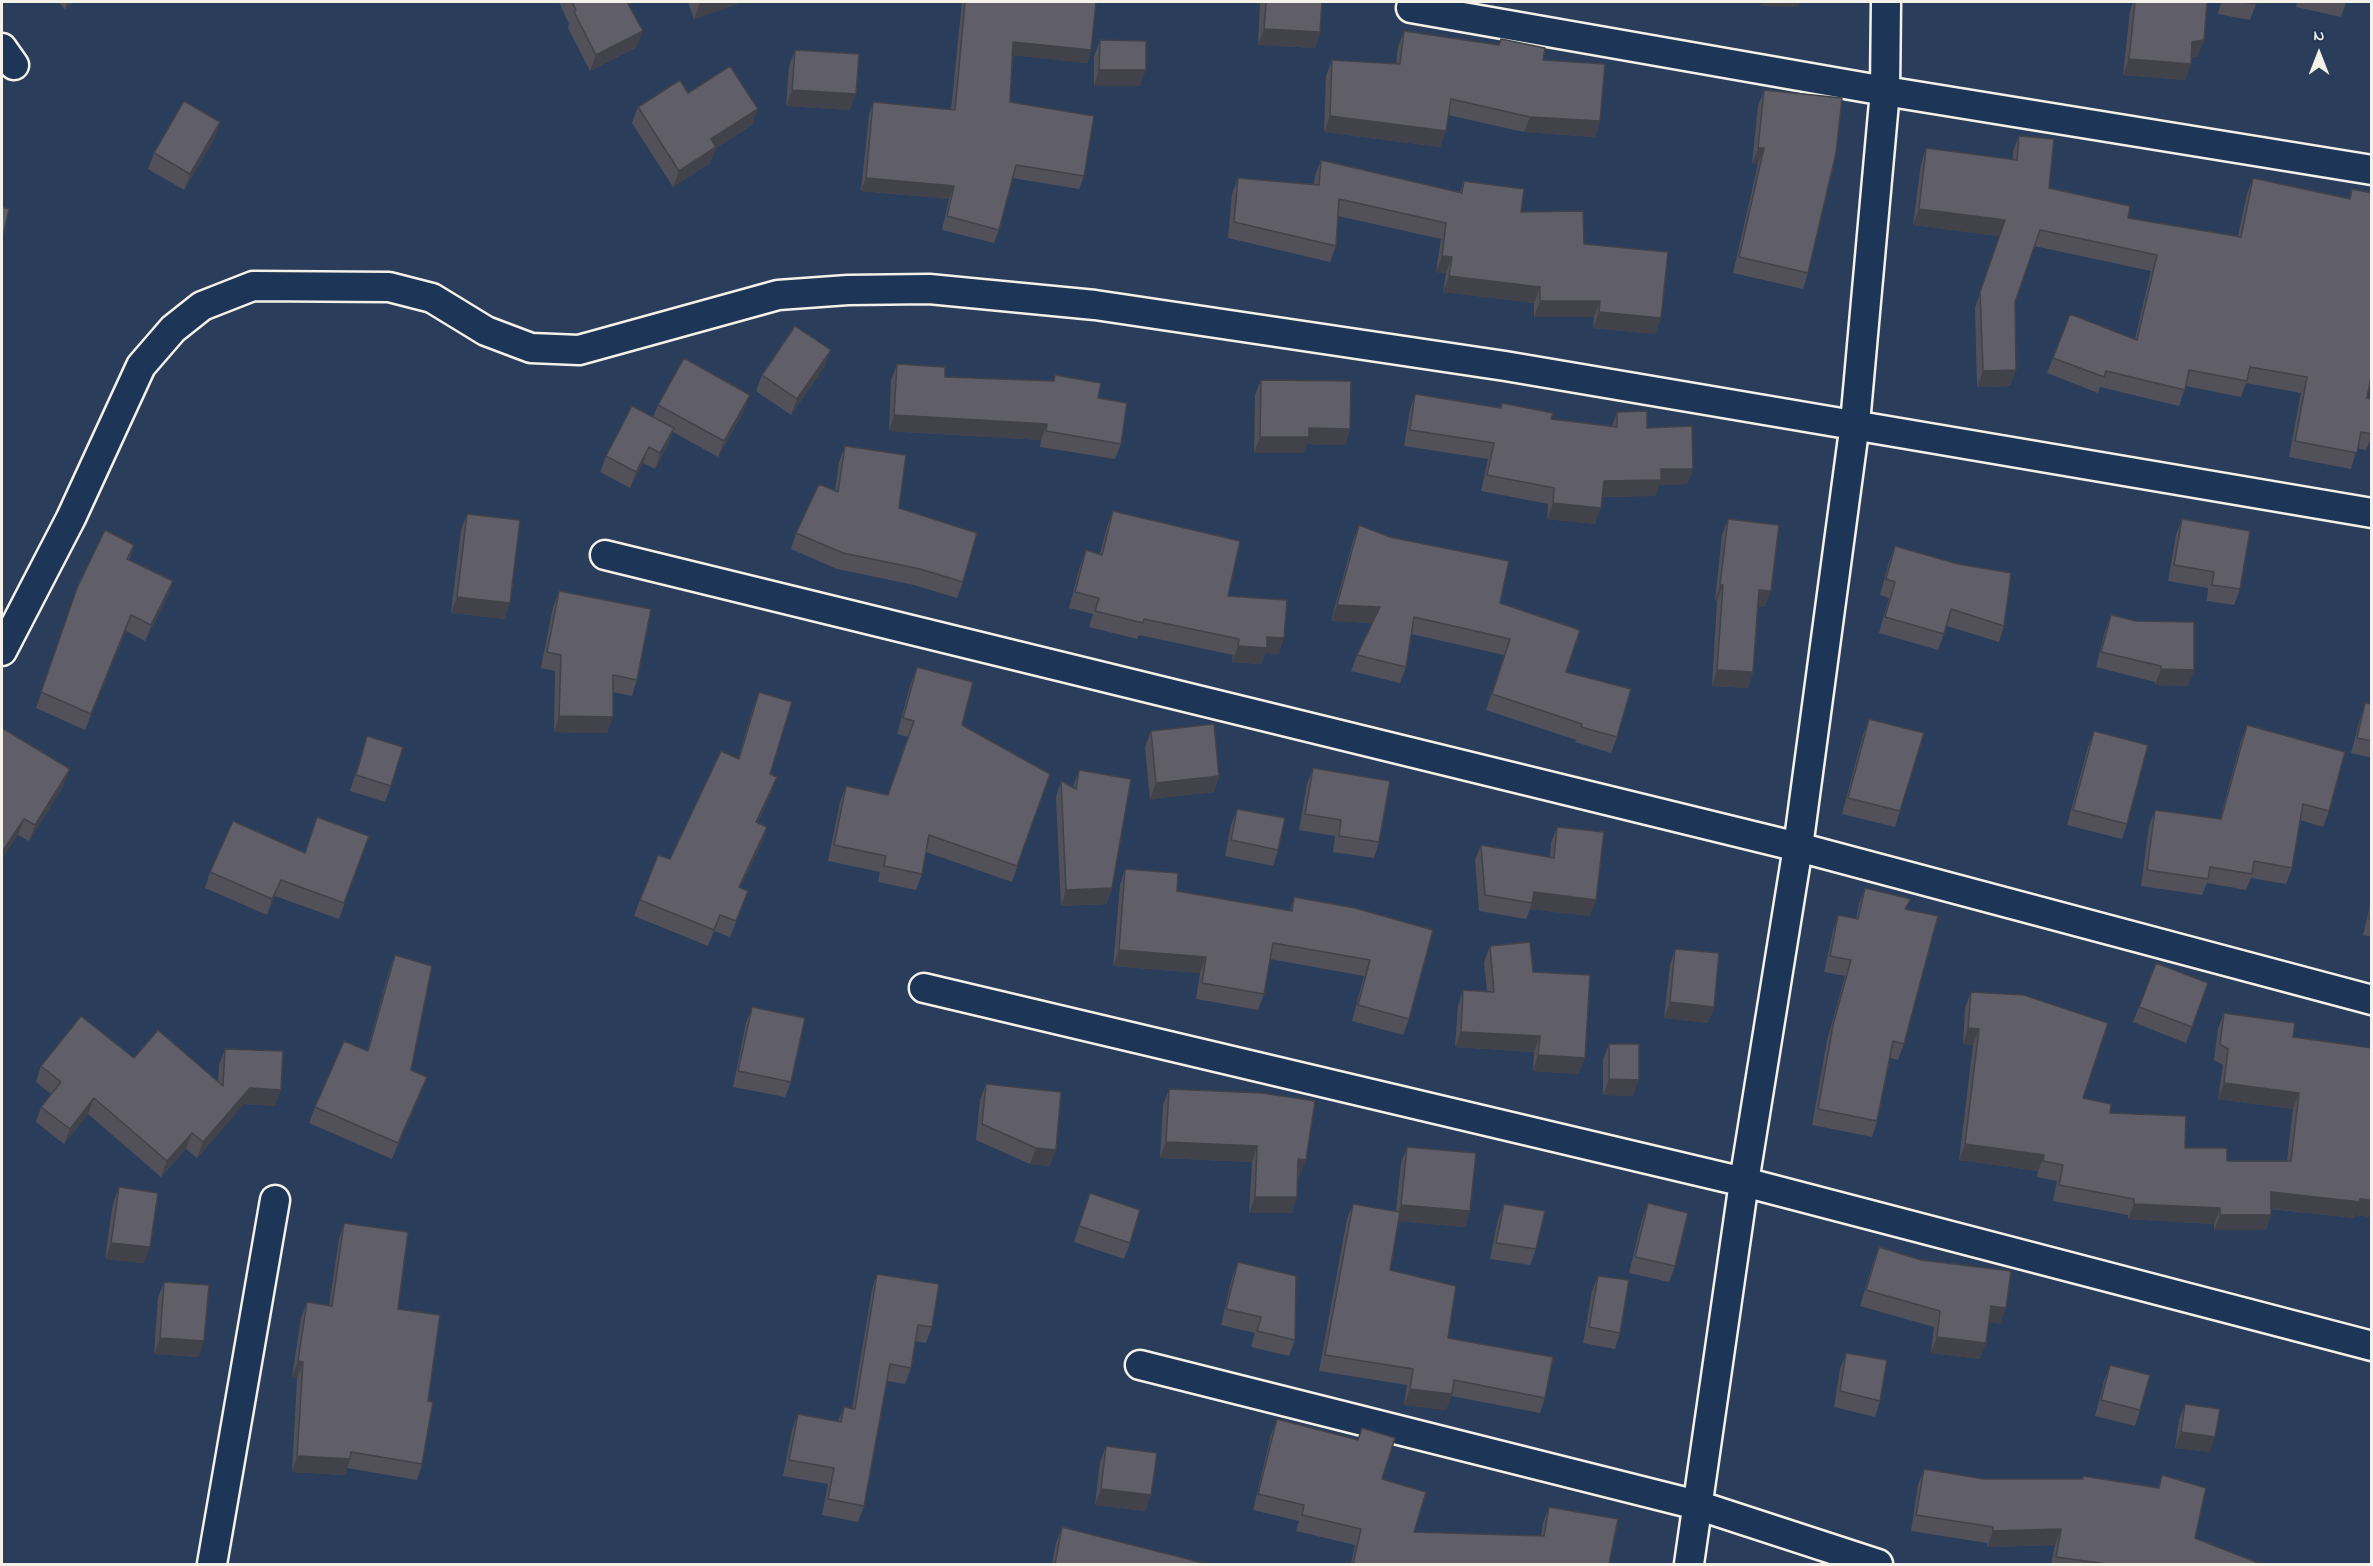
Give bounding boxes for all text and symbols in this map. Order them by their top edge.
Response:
north arrow [2289,24,2349,84]
text: N [2314,24,2324,48]

